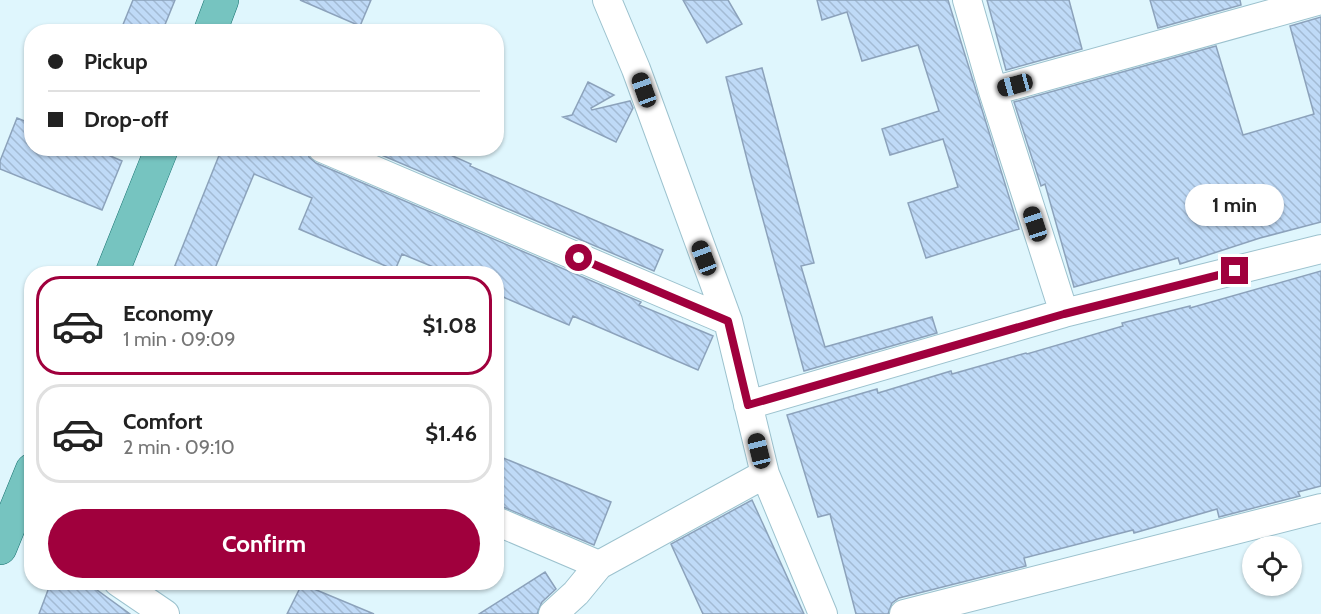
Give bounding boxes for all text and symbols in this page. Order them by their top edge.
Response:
text: Pickup [84,48,148,75]
car [629,70,659,110]
car [995,72,1035,98]
text: Drop-off [84,106,168,133]
callout: 1 min [1186,184,1284,226]
text: 1 min [1212,193,1257,217]
car [1021,204,1049,244]
car [689,238,719,278]
route start [565,244,592,271]
route end [1221,257,1248,284]
icon: car [51,299,105,353]
text: Economy [123,300,213,327]
text: $1.08 [423,312,477,339]
text: 1 min · 09:09 [123,327,236,351]
icon: car [51,407,105,461]
text: Comfort [123,408,202,435]
text: $1.46 [425,420,477,447]
car [746,431,772,471]
text: 2 min · 09:10 [123,435,235,459]
button: Confirm [48,509,480,578]
map controls [1242,536,1302,596]
button: locate [1242,536,1302,596]

